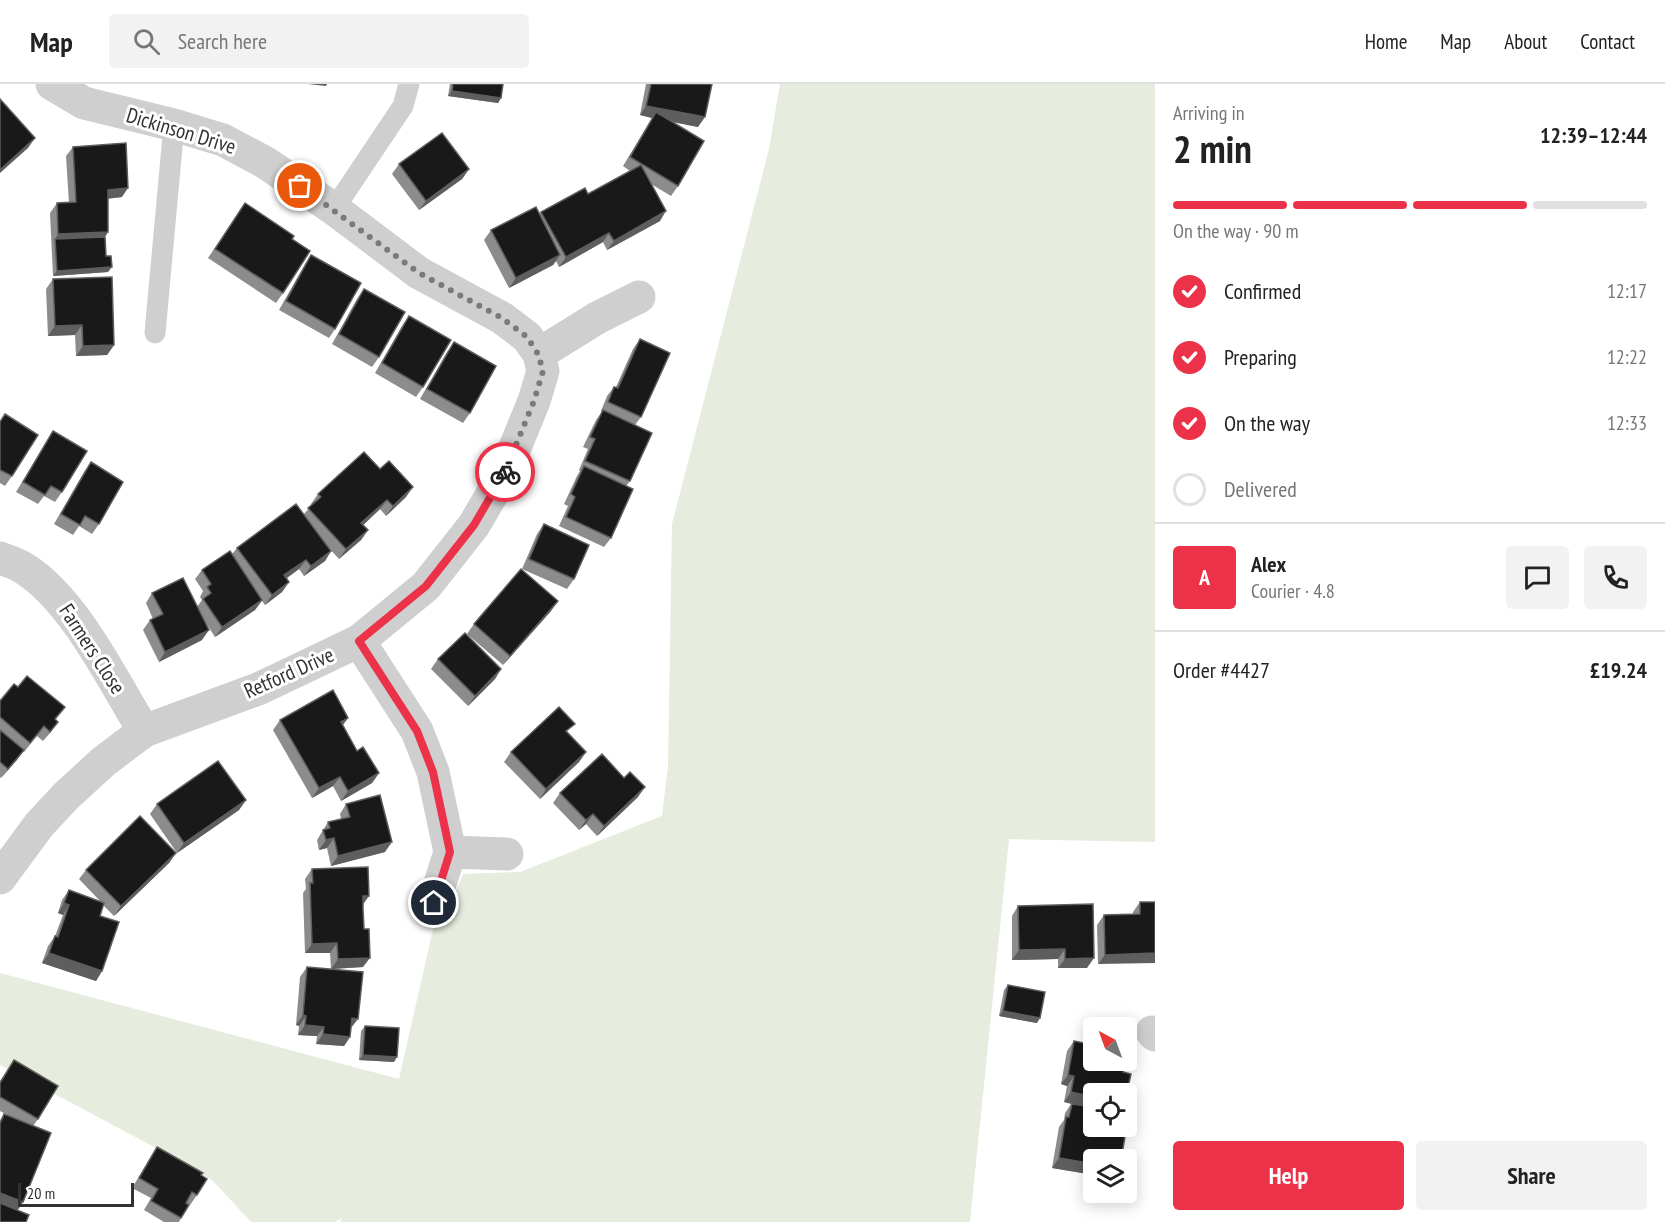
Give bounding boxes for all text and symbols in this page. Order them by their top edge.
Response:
search box [109,14,529,68]
text: Map [30,23,73,60]
icon: search [130,25,163,58]
text: Search here [178,27,267,55]
text: Home [1365,28,1407,55]
text: Map [1440,28,1471,55]
text: About [1504,28,1547,55]
text: Contact [1580,28,1635,55]
text: Arriving in [1173,100,1245,126]
street label: Dickinson Drive [123,101,239,160]
text: 12:39–12:44 [1540,121,1647,149]
text: 2 min [1173,123,1252,174]
pin [274,160,325,211]
icon: bag [283,169,316,202]
text: On the way · 90 m [1173,218,1299,244]
icon: check [1173,275,1206,308]
text: Confirmed [1224,277,1301,305]
text: 12:17 [1607,278,1647,304]
icon: check [1173,341,1206,374]
text: Preparing [1224,343,1297,371]
text: 12:22 [1607,344,1647,370]
icon: check [1173,407,1206,440]
text: On the way [1224,409,1310,437]
text: 12:33 [1607,410,1647,436]
courier [475,442,535,502]
icon: bike [489,456,522,489]
text: Delivered [1224,475,1297,503]
button: chat [1506,546,1569,609]
button: phone [1584,546,1647,609]
text: Alex [1251,550,1286,578]
text: A [1199,563,1210,591]
text: Courier · 4.8 [1251,578,1335,604]
street label: Farmers Close [53,599,131,699]
street label: Retford Drive [240,641,338,704]
text: Order #4427 [1173,656,1270,684]
text: £19.24 [1590,656,1647,684]
pin [408,877,459,928]
icon: home [417,886,450,919]
north arrow [1083,1017,1137,1071]
map controls [1083,1017,1137,1203]
button: locate [1083,1083,1137,1137]
button: Help [1173,1141,1404,1210]
button: Share [1416,1141,1647,1210]
button: layers [1083,1149,1137,1203]
scale bar [18,1180,134,1208]
text: 20 m [27,1183,55,1203]

